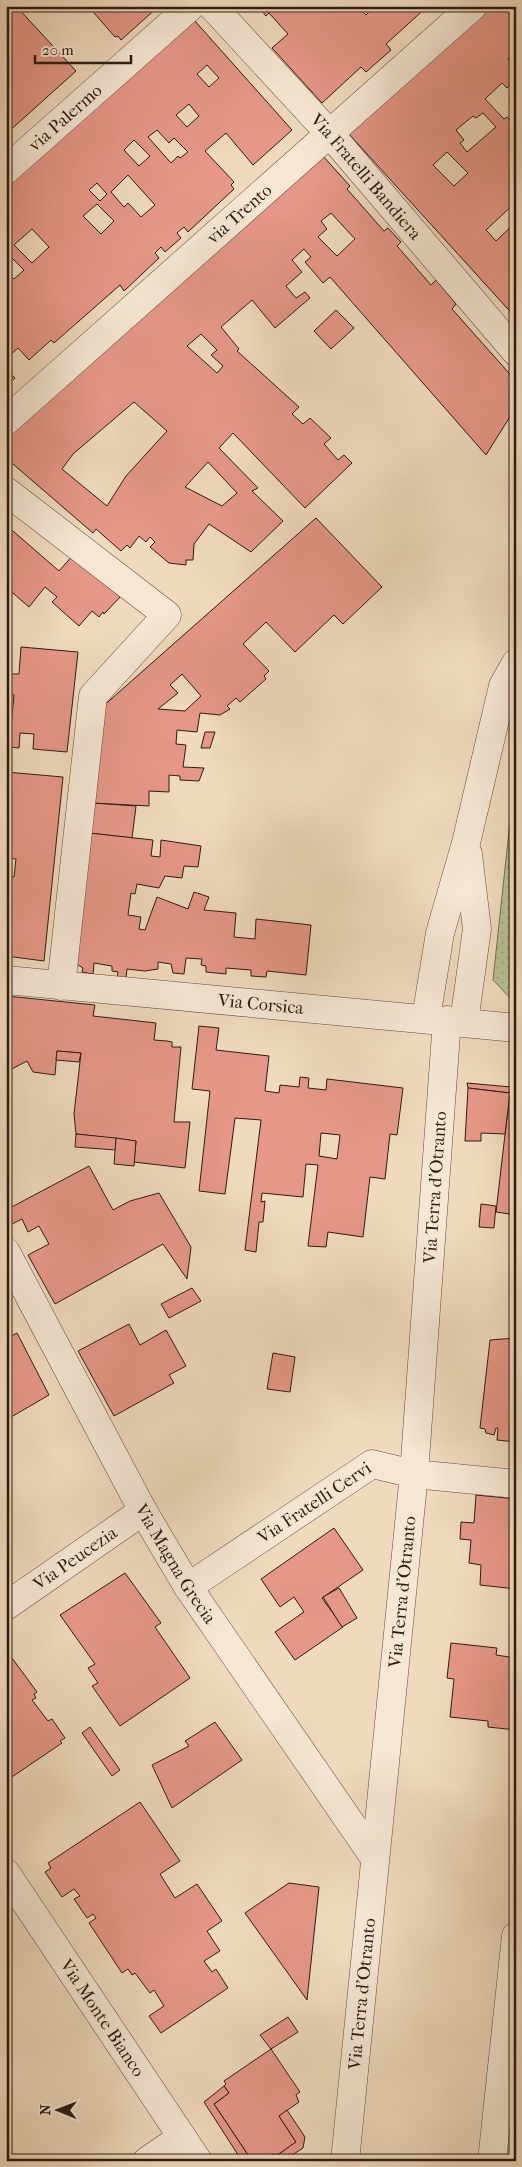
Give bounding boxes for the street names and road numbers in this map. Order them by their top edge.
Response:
street label: via Palermo [24,80,106,156]
street label: Via Fratelli Bandiera [305,109,426,245]
street label: via Trento [203,180,276,248]
street label: Via Corsica [216,990,305,1019]
street label: Via Terra d'Otranto [419,1110,451,1265]
street label: Via Fratelli Cervi [253,1457,376,1549]
street label: Via Magna Grecia [130,1500,221,1629]
street label: Via Terra d'Otranto [384,1515,421,1670]
street label: Via Peucezia [29,1522,122,1595]
street label: Via Terra d'Otranto [344,1917,380,2072]
street label: Via Monte Bianco [55,1954,149,2081]

